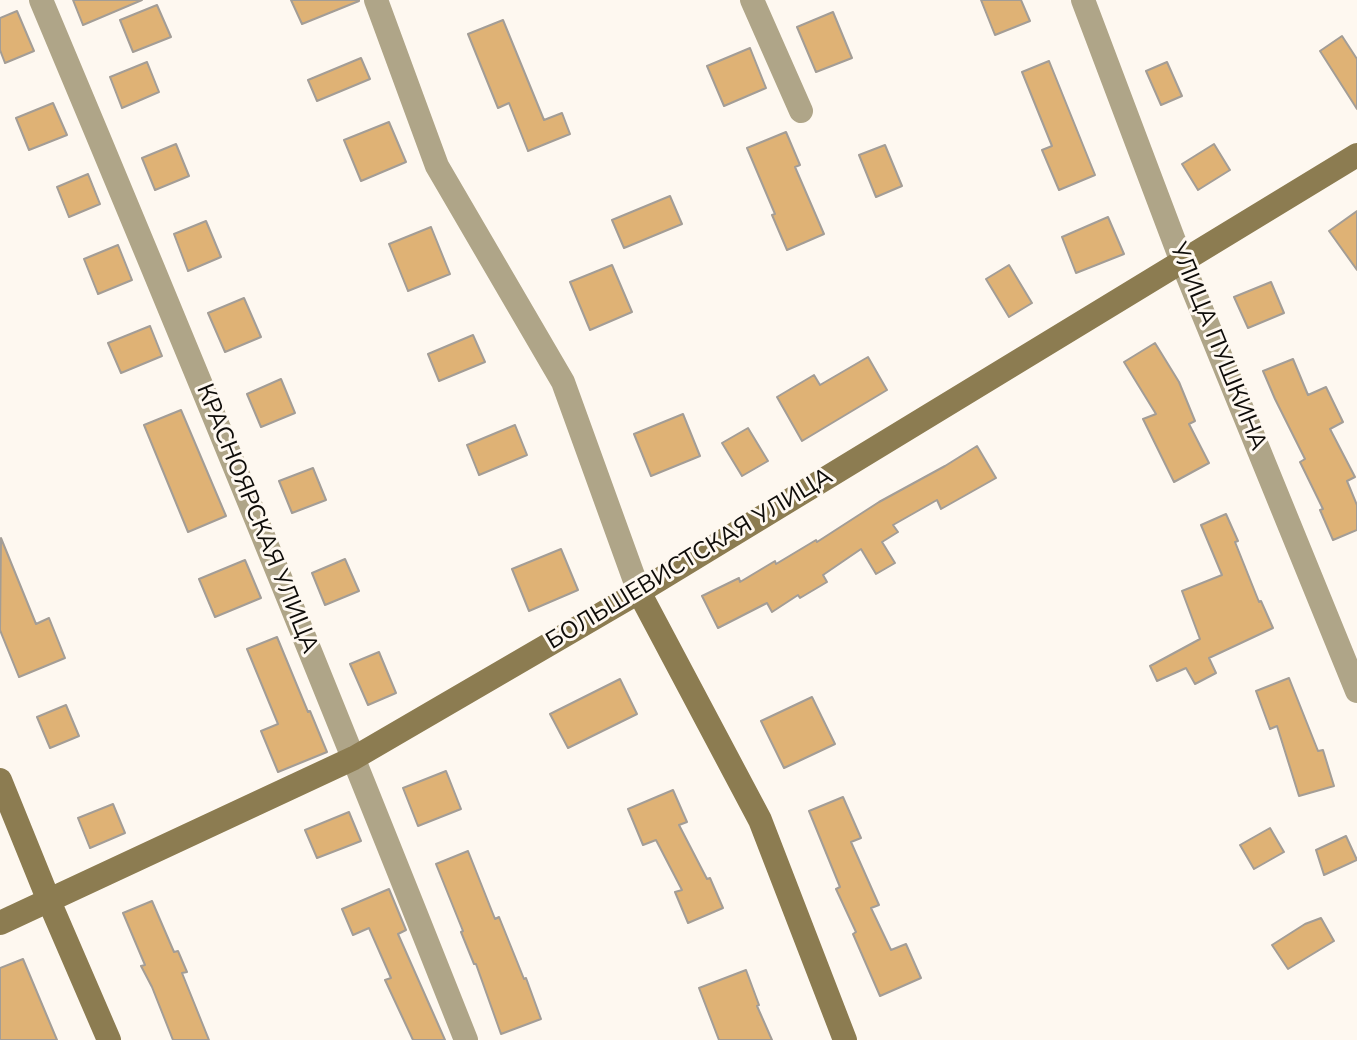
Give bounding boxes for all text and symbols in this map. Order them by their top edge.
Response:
street label: УЛИЦА ПУШКИНА [1162,239,1272,455]
street label: КРАСНОЯРСКАЯ УЛИЦА [189,380,323,658]
street label: БОЛЬШЕВИСТСКАЯ УЛИЦА [542,463,838,657]

